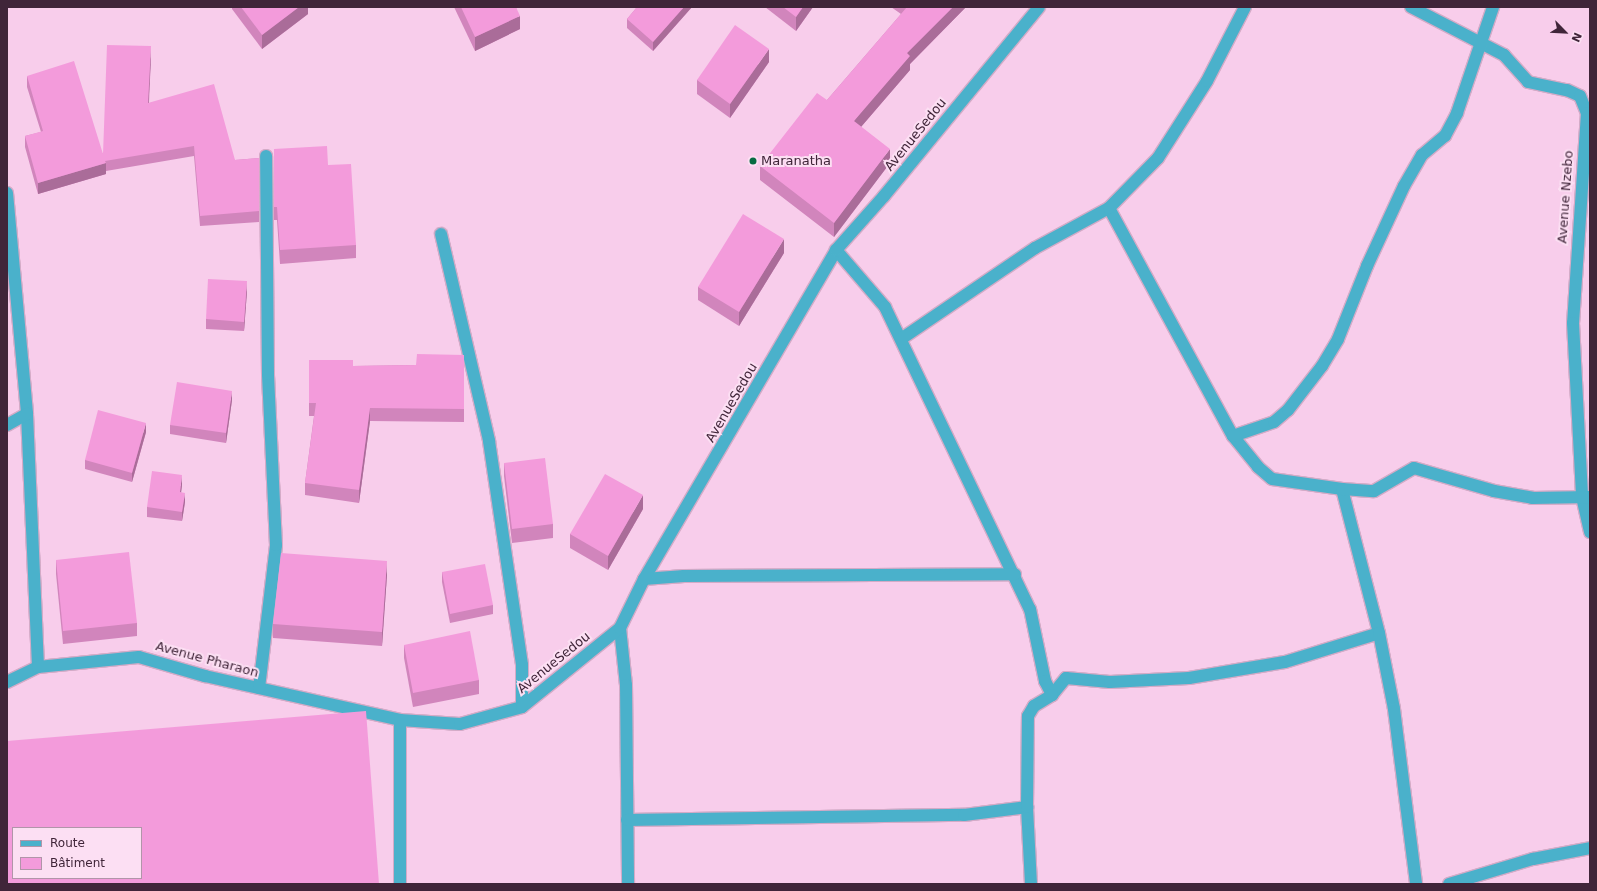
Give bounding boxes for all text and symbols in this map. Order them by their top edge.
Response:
north arrow [1545,12,1585,52]
text: N [1569,30,1584,44]
street label: AvenueSedou [882,96,950,174]
street label: Avenue Nzebo [1555,150,1577,244]
place label: Maranatha [761,153,831,169]
marker: Maranatha [748,156,758,166]
street label: AvenueSedou [703,361,761,445]
street label: AvenueSedou [515,629,593,697]
street label: Avenue Pharaon [154,639,260,681]
legend [12,827,142,879]
text: Route [50,836,85,850]
text: Bâtiment [50,856,105,870]

